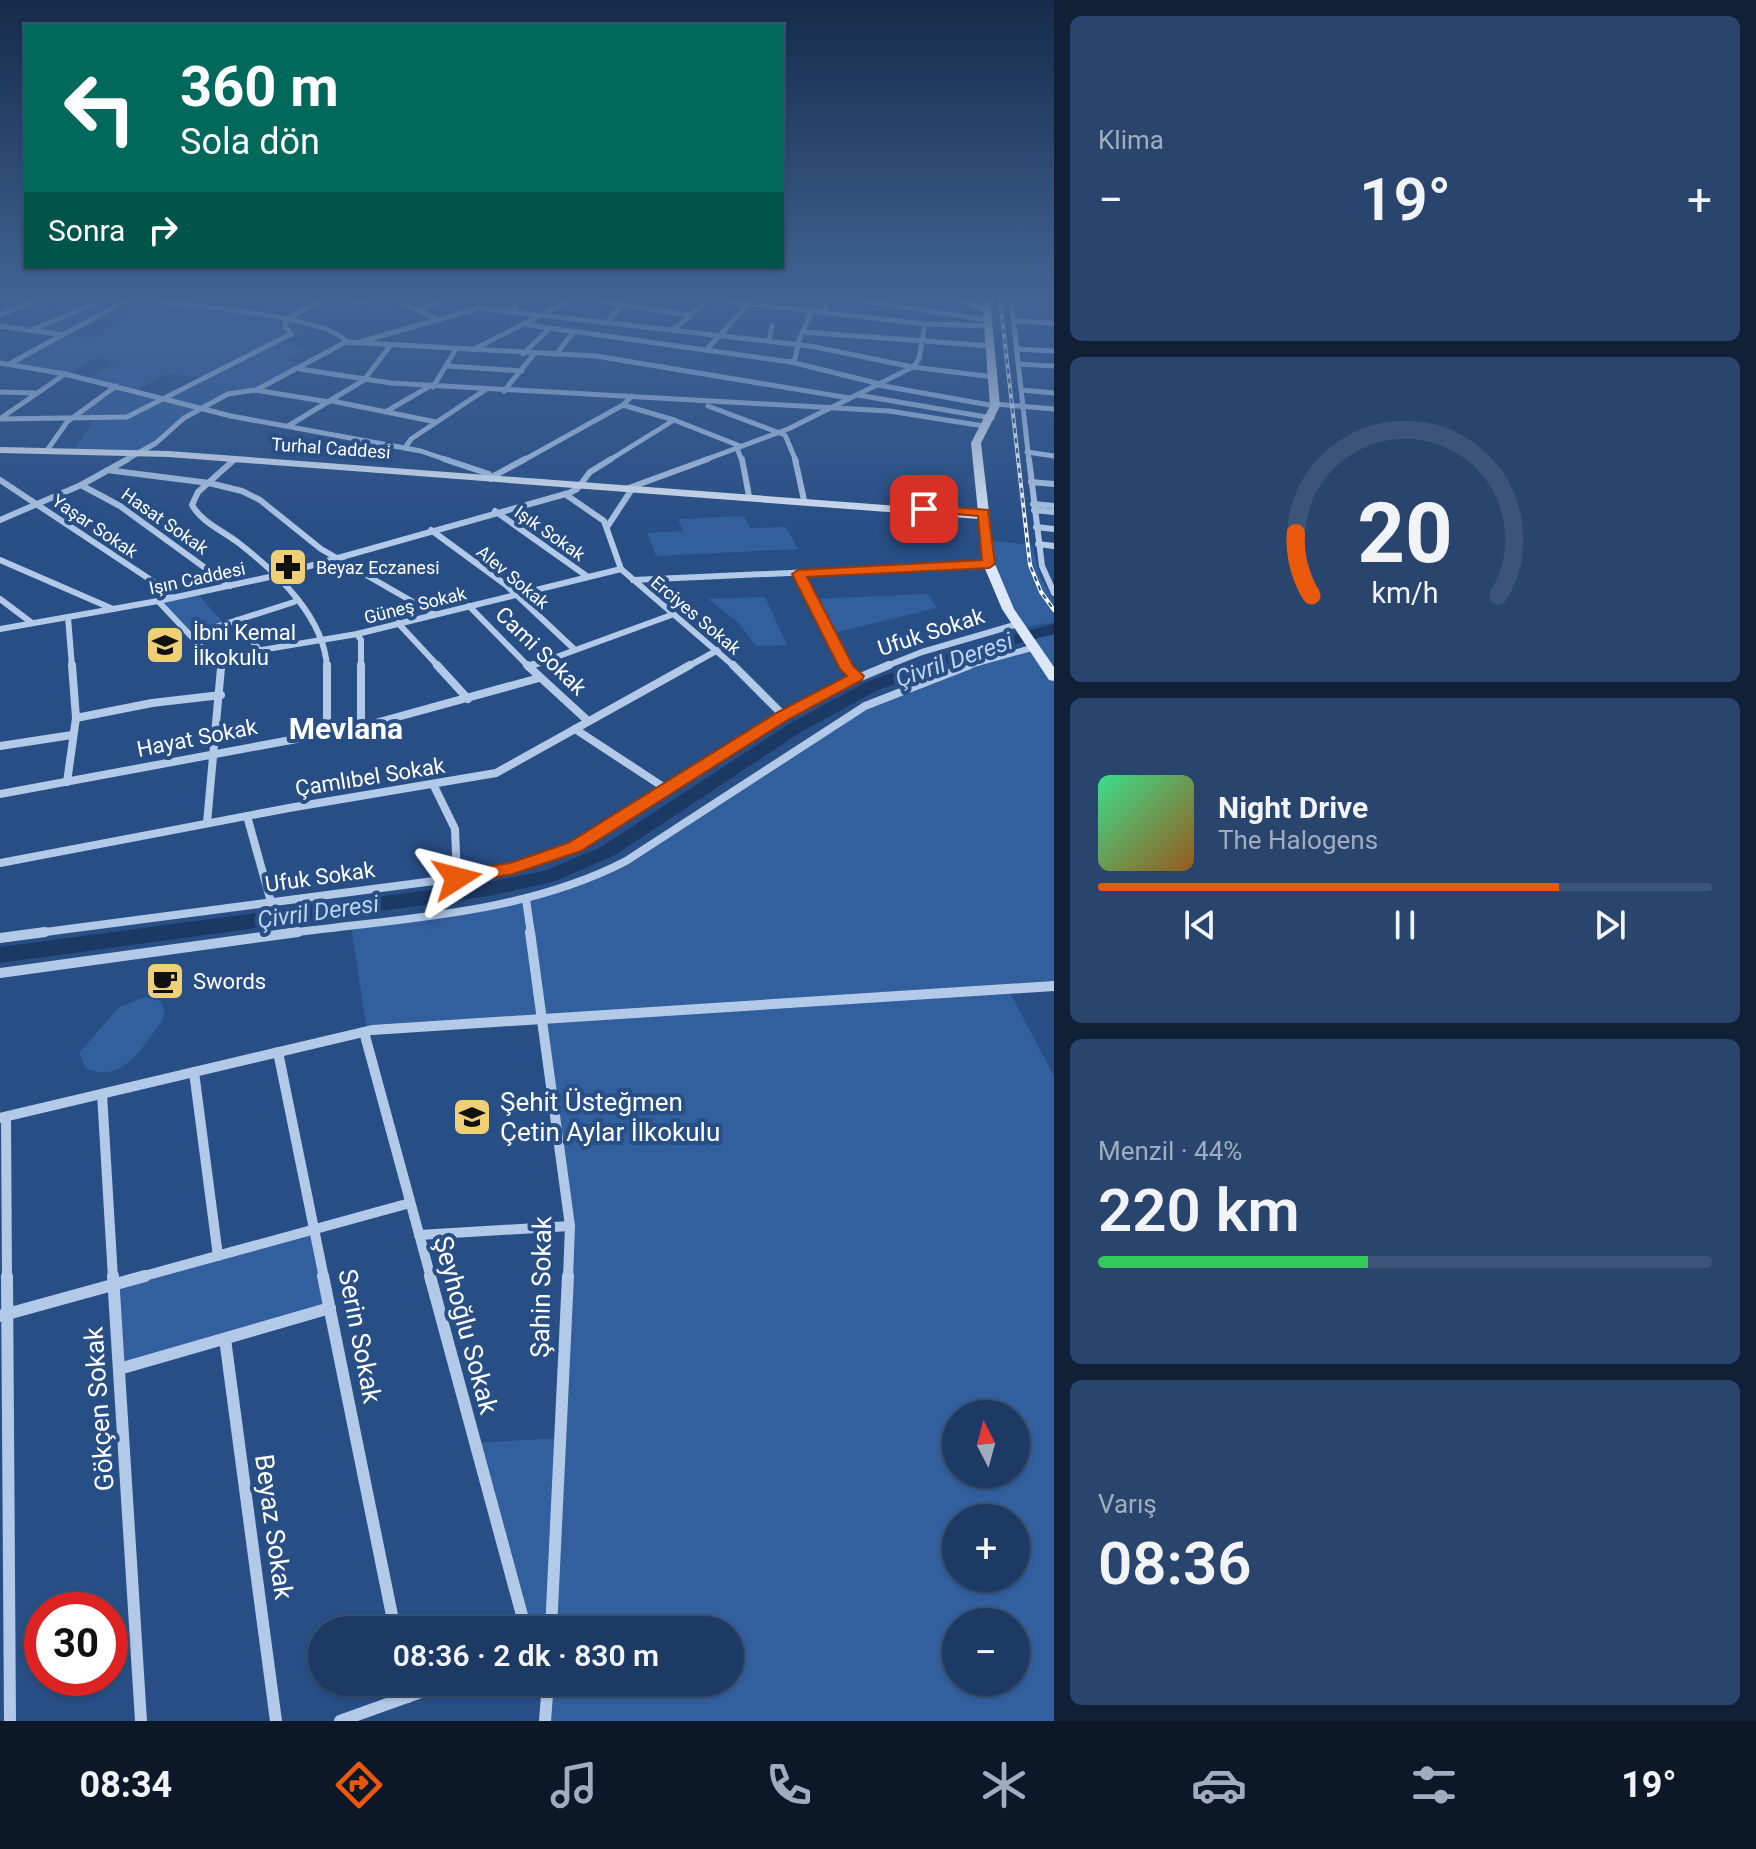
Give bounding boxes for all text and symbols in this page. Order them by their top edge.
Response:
text: 360 m [180,54,339,120]
icon: left [48,56,152,160]
text: Sola dön [180,121,320,163]
text: Klima [1098,125,1164,155]
text: 19° [1359,164,1451,235]
text: − [1098,174,1123,226]
text: + [1687,174,1712,226]
icon: right [141,208,185,252]
text: Sonra [48,213,125,248]
street label: Turhal Caddesi [271,433,391,463]
pin [890,475,958,543]
street label: Hasat Sokak [118,483,213,559]
text: 20 [1357,484,1453,581]
icon: arrive [902,487,946,531]
street label: Yaşar Sokak [48,490,142,563]
street label: Işık Sokak [511,501,590,565]
street label: Alev Sokak [473,541,554,614]
pharmacy icon: Beyaz Eczanesi [267,546,309,588]
place label: Beyaz Eczanesi [316,557,440,578]
street label: Işın Caddesi [147,558,247,598]
street label: Erciyes Sokak [647,571,746,659]
text: km/h [1371,576,1439,610]
street label: Güneş Sokak [362,582,469,628]
street label: Cami Sokak [490,602,592,701]
street label: Ufuk Sokak [875,603,988,661]
place label: İbni Kemal İlkokulu [193,620,296,670]
school or university icon: İbni Kemal İlkokulu [144,624,186,666]
water label: Çivril Deresi [892,627,1017,693]
district label: Mevlana [289,711,403,746]
street label: Hayat Sokak [135,714,260,762]
street label: Çamlıbel Sokak [293,753,447,801]
text: Night Drive [1218,790,1368,825]
text: The Halogens [1218,825,1378,855]
position arrow [415,836,499,920]
street label: Ufuk Sokak [264,857,377,897]
water label: Çivril Deresi [255,890,381,934]
icon: previous [1178,903,1222,947]
icon: pause [1383,903,1427,947]
icon: next [1588,903,1632,947]
cafe icon: Swords [144,960,186,1002]
place label: Swords [193,969,266,994]
place label: Şehit Üsteğmen Çetin Aylar İlkokulu [500,1087,720,1147]
school or university icon: Şehit Üsteğmen Çetin Aylar İlkokulu [451,1096,493,1138]
text: Menzil · 44% [1098,1136,1242,1166]
text: 220 km [1098,1175,1300,1246]
street label: Şahin Sokak [525,1215,557,1358]
street label: Şeyhoğlu Sokak [428,1233,504,1418]
street label: Serin Sokak [332,1266,388,1406]
street label: Gökçen Sokak [78,1325,120,1492]
north arrow [942,1400,1030,1488]
map controls [942,1400,1030,1696]
street label: Beyaz Sokak [249,1453,299,1602]
text: Varış [1098,1489,1157,1519]
button: + [942,1504,1030,1592]
text: 08:36 [1098,1528,1251,1599]
speed limit sign: 30 [24,1592,128,1696]
button: − [942,1608,1030,1696]
text: 08:36 · 2 dk · 830 m [393,1638,659,1673]
icon: directions [331,1757,387,1813]
icon: music [546,1757,602,1813]
icon: phone [761,1757,817,1813]
icon: climate [976,1757,1032,1813]
icon: car [1191,1757,1247,1813]
icon: filters [1406,1757,1462,1813]
text: 08:34 [79,1764,172,1806]
text: 19° [1621,1764,1676,1806]

